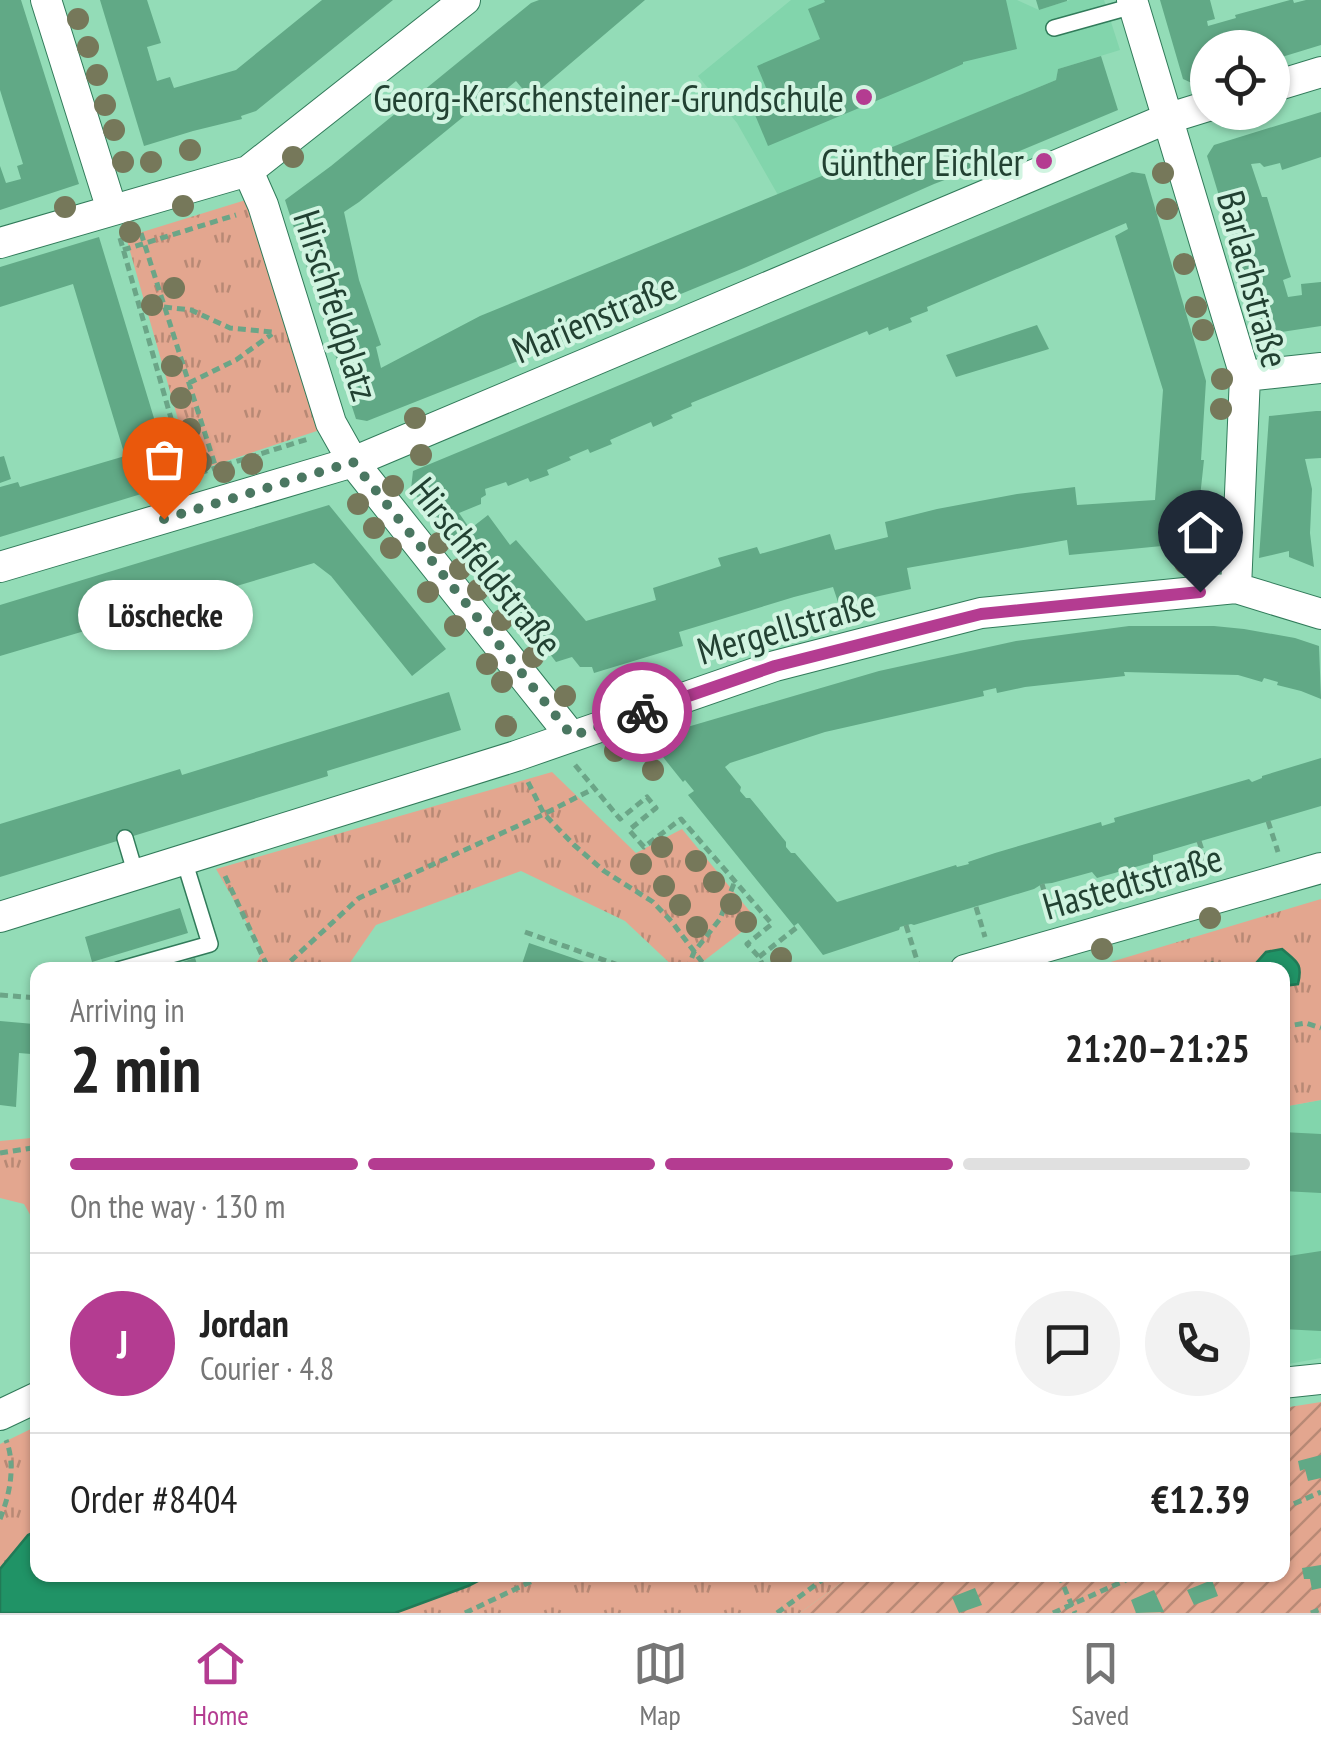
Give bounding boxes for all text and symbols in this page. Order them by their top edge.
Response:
map controls [1190,30,1290,130]
button: locate [1190,30,1290,130]
place label: Georg-Kerschensteiner-Grundschule [373,73,844,122]
marker: Georg-Kerschensteiner-Grundschule [853,86,875,108]
place label: Günther Eichler [821,137,1025,186]
marker: Günther Eichler [1033,150,1055,172]
street label: Barlachstraße [1207,185,1301,373]
street label: Hirschfeldplatz [283,204,391,406]
street label: Marienstraße [505,261,683,373]
pin [122,417,207,520]
icon: bag [137,432,192,487]
street label: Hirschfeldstraße [400,467,574,665]
pin [1158,490,1243,593]
icon: home [1173,505,1228,560]
street label: Mergellstraße [691,577,881,675]
callout: Löschecke [76,579,252,649]
text: Löschecke [108,594,223,636]
courier [592,662,692,762]
icon: bike [615,685,670,740]
street label: Hastedtstraße [1037,832,1227,930]
text: Arriving in [70,989,185,1031]
text: 21:20–21:25 [1065,1023,1250,1072]
text: 2 min [70,1026,201,1110]
text: On the way · 130 m [70,1185,285,1227]
button: chat [1015,1291,1120,1396]
button: phone [1145,1291,1250,1396]
text: Jordan [200,1298,289,1347]
text: J [117,1319,128,1368]
text: Courier · 4.8 [200,1347,334,1389]
text: Order #8404 [70,1474,237,1523]
text: €12.39 [1151,1474,1250,1523]
tab: Home [192,1636,249,1733]
tab: Map [633,1636,688,1733]
tab: Saved [1071,1636,1129,1733]

